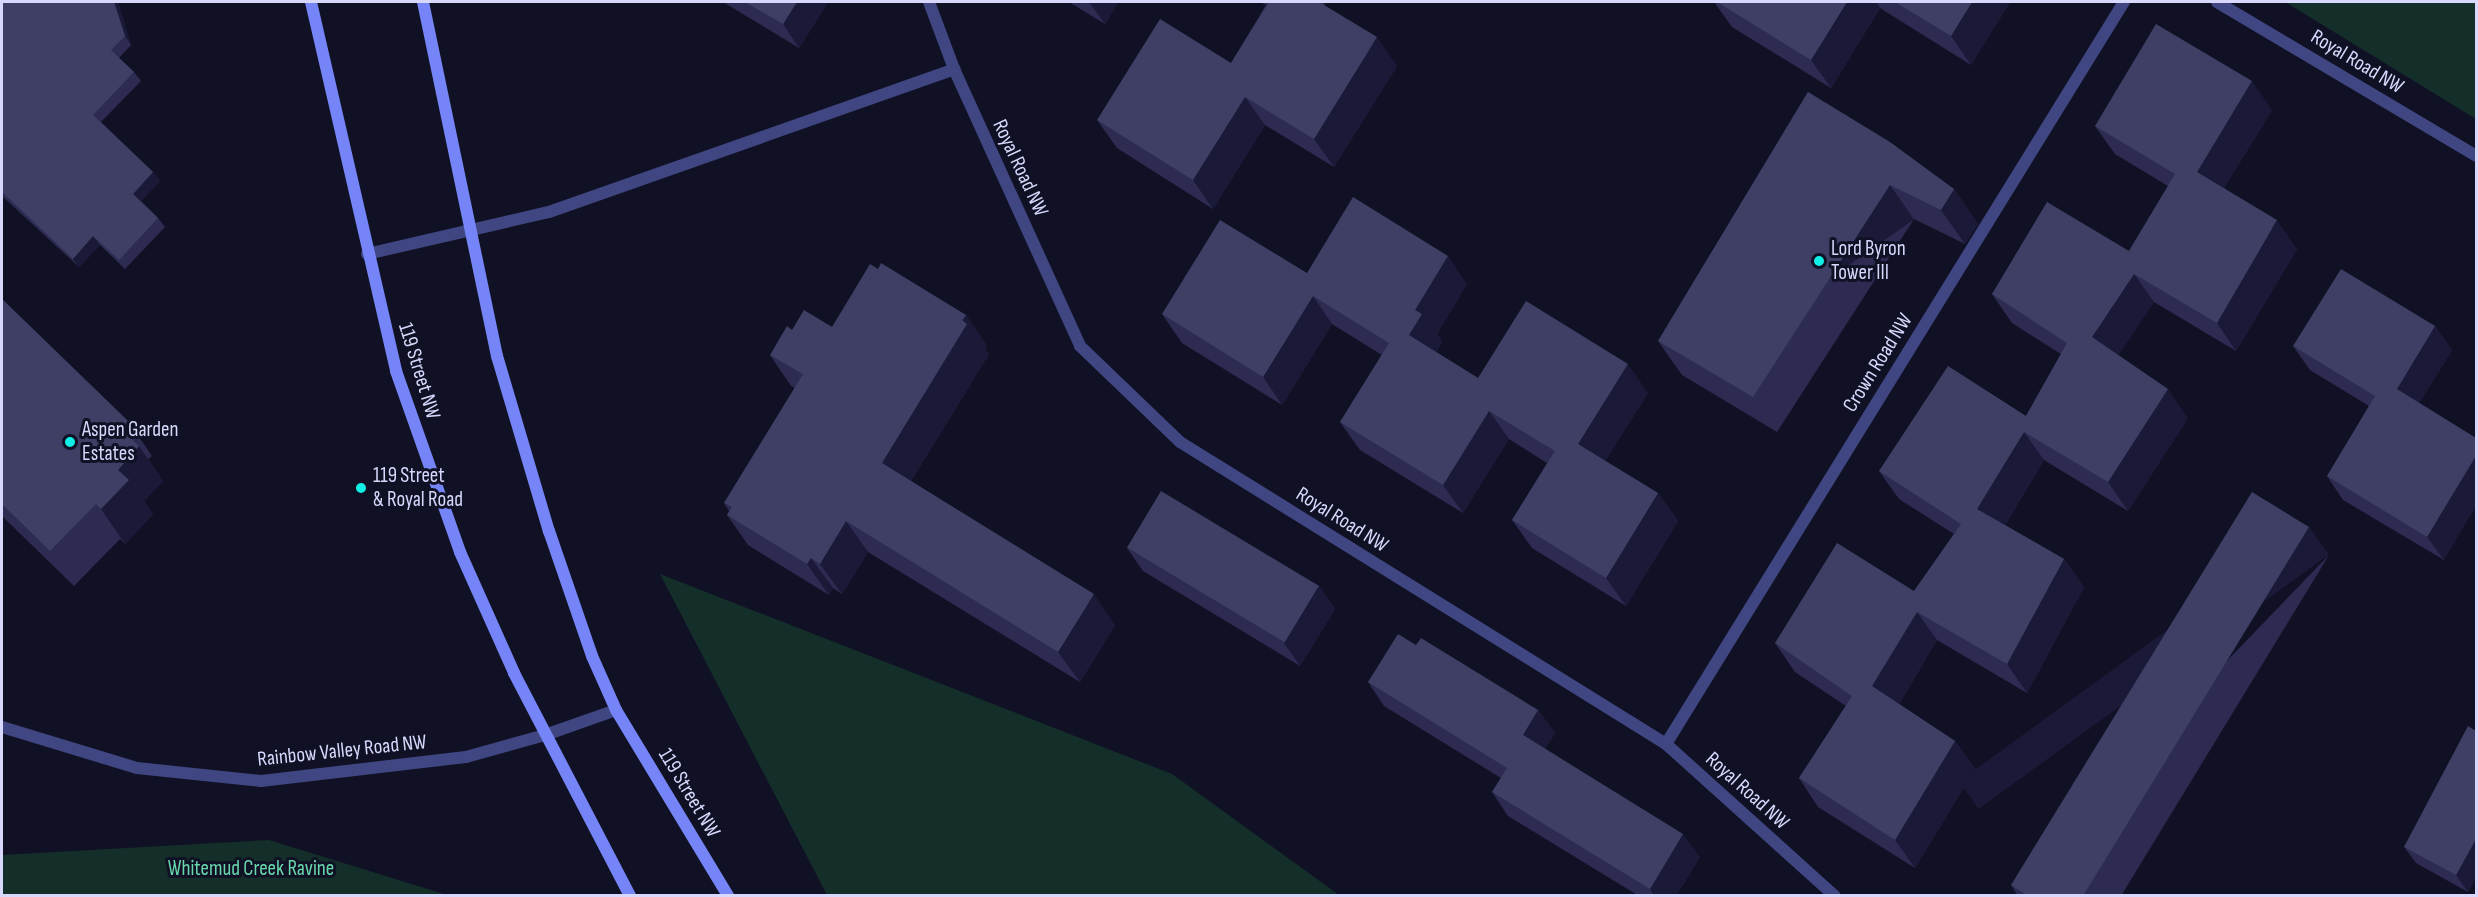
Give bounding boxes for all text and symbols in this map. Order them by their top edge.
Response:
street label: Royal Road NW [2306,24,2408,100]
street label: Royal Road NW [987,116,1053,220]
place label: Lord Byron Tower III [1831,236,1906,286]
marker: Lord Byron Tower III [1812,254,1826,268]
street label: Crown Road NW [1838,309,1918,417]
street label: 119 Street NW [392,320,446,422]
place label: Aspen Garden Estates [82,417,178,467]
marker: Aspen Garden Estates [63,435,77,449]
place label: 119 Street & Royal Road [373,463,463,513]
marker: 119 Street & Royal Road [354,481,368,495]
street label: Royal Road NW [1291,482,1393,558]
street label: Rainbow Valley Road NW [256,730,428,772]
street label: 119 Street NW [653,744,725,842]
street label: Royal Road NW [1700,747,1794,835]
park label: Whitemud Creek Ravine [168,856,334,882]

